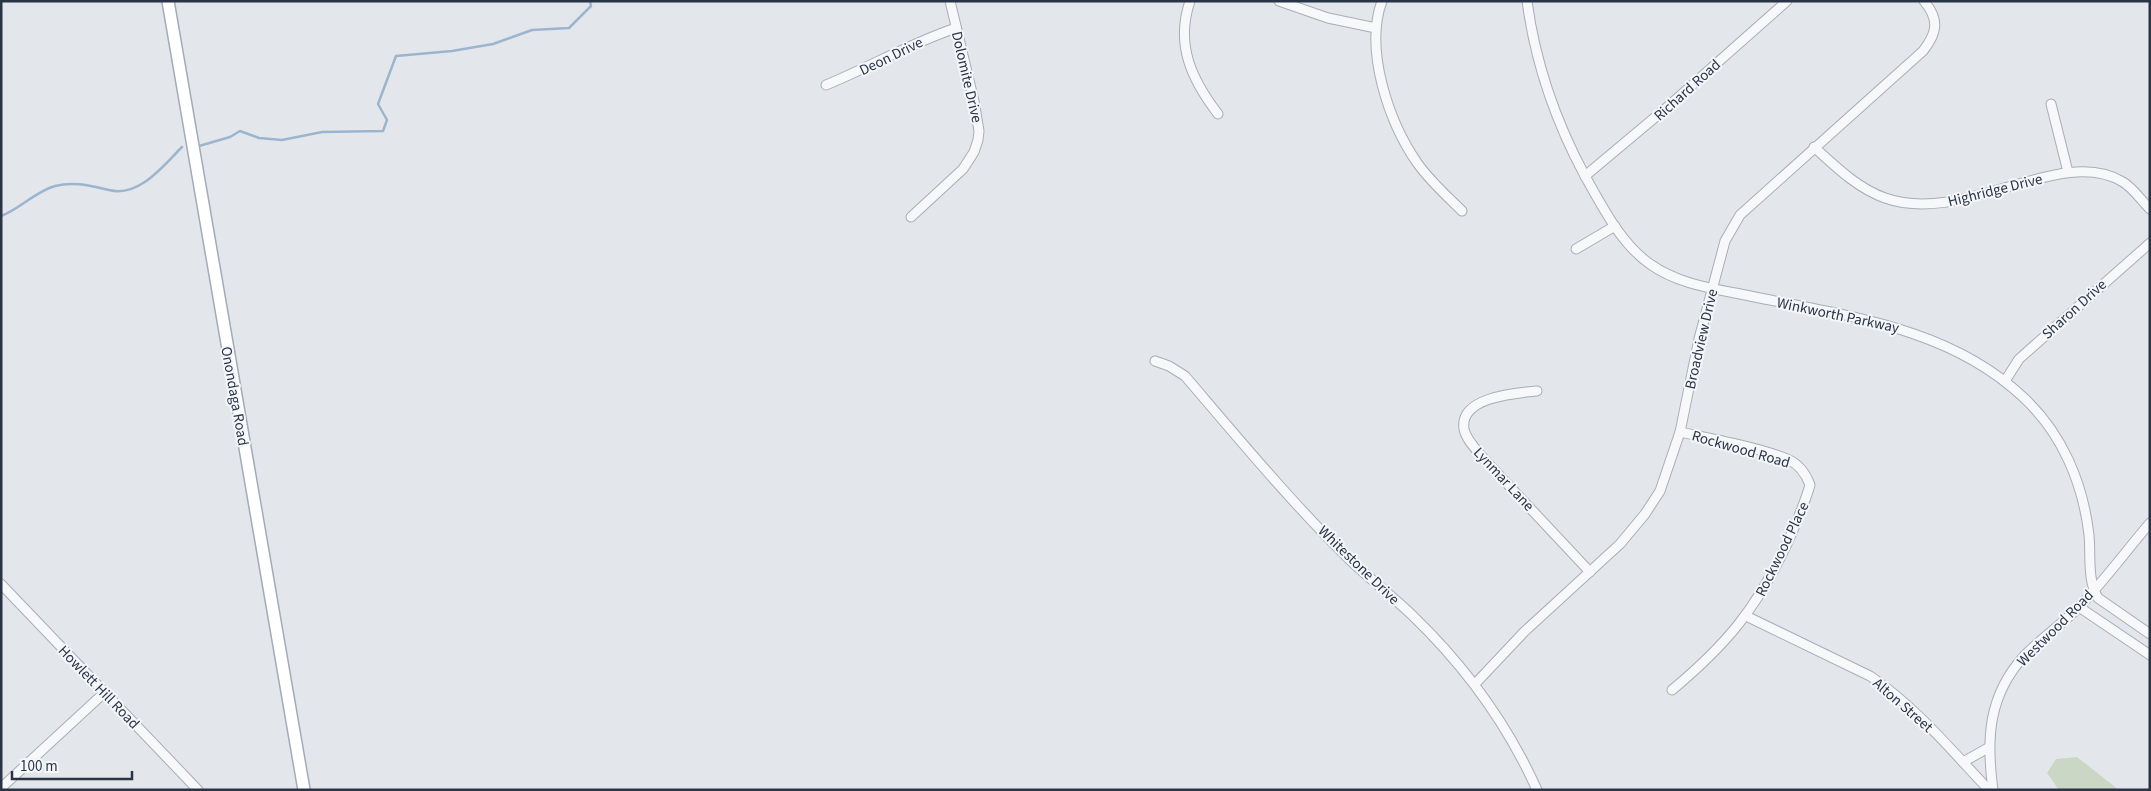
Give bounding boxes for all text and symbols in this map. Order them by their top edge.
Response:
street label: Dolomite Drive [946,29,987,125]
street label: Deon Drive [856,32,927,81]
street label: Richard Road [1649,55,1725,126]
street label: Highridge Drive [1946,169,2045,212]
street label: Sharon Drive [2037,275,2111,344]
street label: Broadview Drive [1680,287,1723,391]
street label: Winkworth Parkway [1775,292,1901,339]
street label: Onondaga Road [215,345,254,447]
street label: Rockwood Road [1689,425,1792,474]
street label: Lynmar Lane [1468,443,1539,516]
street label: Rockwood Place [1750,498,1814,600]
street label: Whitestone Drive [1313,521,1404,610]
street label: Westwood Road [2012,585,2098,671]
street label: Howlett Hill Road [53,641,144,734]
street label: Alton Street [1868,673,1937,737]
scale bar [12,748,132,780]
text: 100 m [20,756,58,777]

